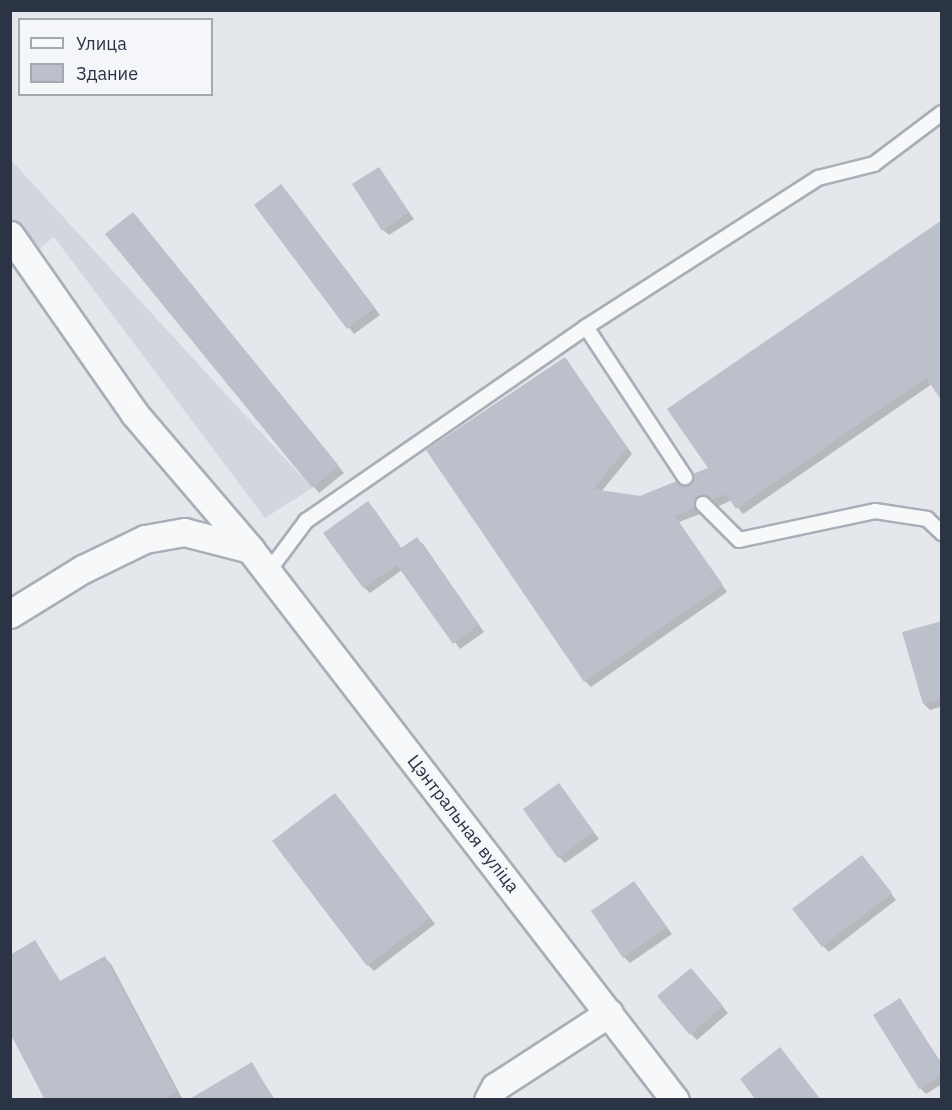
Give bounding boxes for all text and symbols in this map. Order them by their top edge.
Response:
legend [18,18,213,96]
text: Улица [76,32,127,55]
text: Здание [76,62,138,85]
street label: Цэнтральная вуліца [402,751,524,897]

